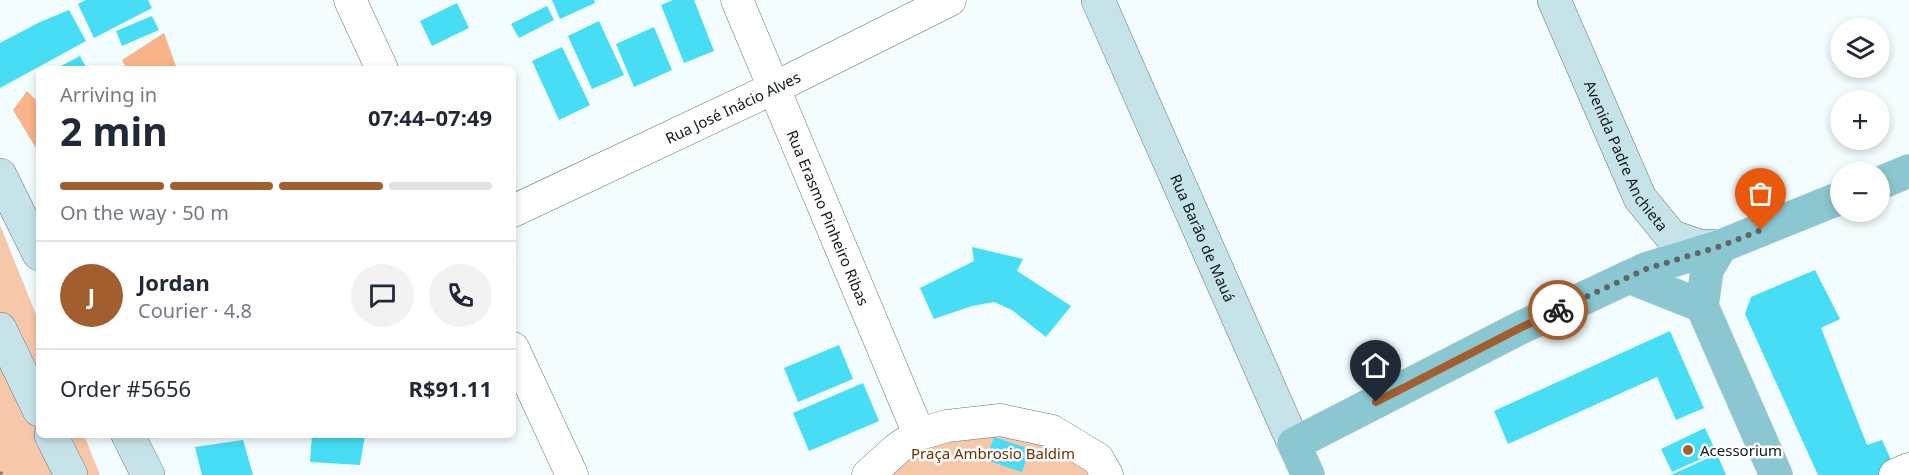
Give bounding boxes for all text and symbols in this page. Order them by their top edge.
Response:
map controls [1830,18,1890,222]
button: layers [1830,18,1890,78]
street label: Rua José Inácio Alves [662,66,804,148]
street label: Avenida Padre Anchieta [1580,77,1673,235]
text: Arriving in [60,81,157,108]
button: + [1830,90,1890,150]
text: 07:44–07:49 [368,102,492,132]
text: 2 min [60,104,167,157]
street label: Rua Erasmo Pinheiro Ribas [783,127,874,308]
button: − [1830,162,1890,222]
pin [1735,168,1786,230]
street label: Rua Barão de Mauá [1166,171,1240,305]
icon: bag [1744,177,1777,210]
text: On the way · 50 m [60,199,229,226]
button: chat [351,264,414,327]
button: phone [429,264,492,327]
text: Jordan [138,267,210,297]
text: J [88,280,95,310]
courier [1528,280,1588,340]
icon: bike [1542,294,1575,327]
text: Courier · 4.8 [138,297,252,324]
pin [1350,340,1401,402]
icon: home [1359,349,1392,382]
text: Order #5656 [60,373,191,403]
text: R$91.11 [408,373,492,403]
place label: Acessorium [1700,440,1782,460]
park label: Praça Ambrosio Baldim [911,443,1075,463]
marker: Acessorium [1681,443,1695,457]

